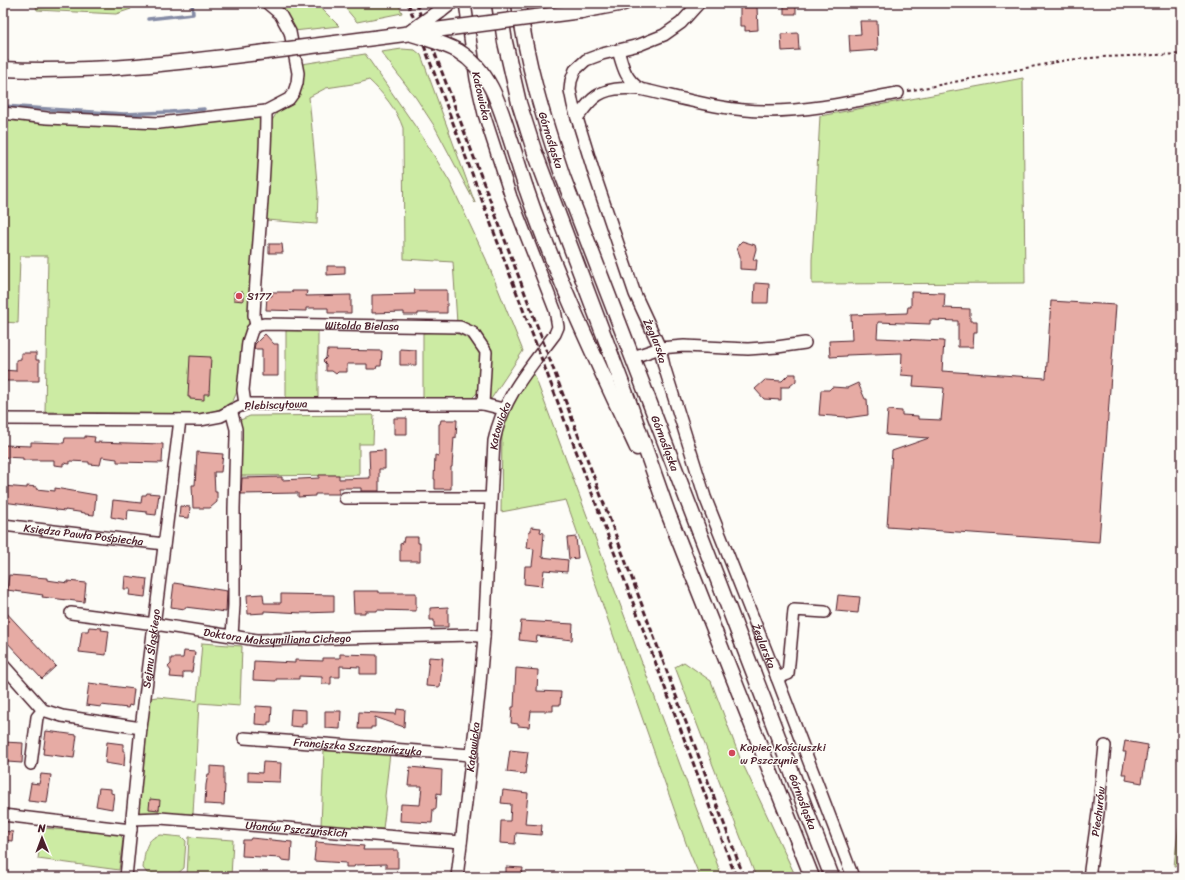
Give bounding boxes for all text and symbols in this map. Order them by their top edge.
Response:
street label: Katowicka [466,69,496,123]
street label: Górnośląska [533,109,569,171]
place label: S177 [247,287,272,306]
marker: S177 [234,291,244,301]
street label: Witolda Bielasa [325,315,400,336]
street label: Żeglarska [638,315,673,365]
street label: Plebiscytowa [244,394,308,416]
street label: Katowicka [484,398,516,450]
street label: Górnośląska [646,412,685,474]
street label: Księdza Pawła Pośpiecha [23,518,145,551]
street label: Sejmu Śląskiego [137,607,166,689]
street label: Żeglarska [747,621,782,671]
street label: Doktora Maksymiliana Cichego [202,622,352,650]
street label: Katowicka [460,720,485,773]
street label: Franciszka Szczepańczyka [293,732,423,761]
place label: Kopiec Kościuszki w Pszczynie [740,738,827,770]
marker: Kopiec Kościuszki w Pszczynie [727,748,737,758]
street label: Górnośląska [784,771,823,833]
street label: Piechurów [1085,785,1110,838]
street label: Ułanów Pszczyńskich [245,815,349,842]
north arrow [22,818,62,858]
text: N [37,819,46,838]

